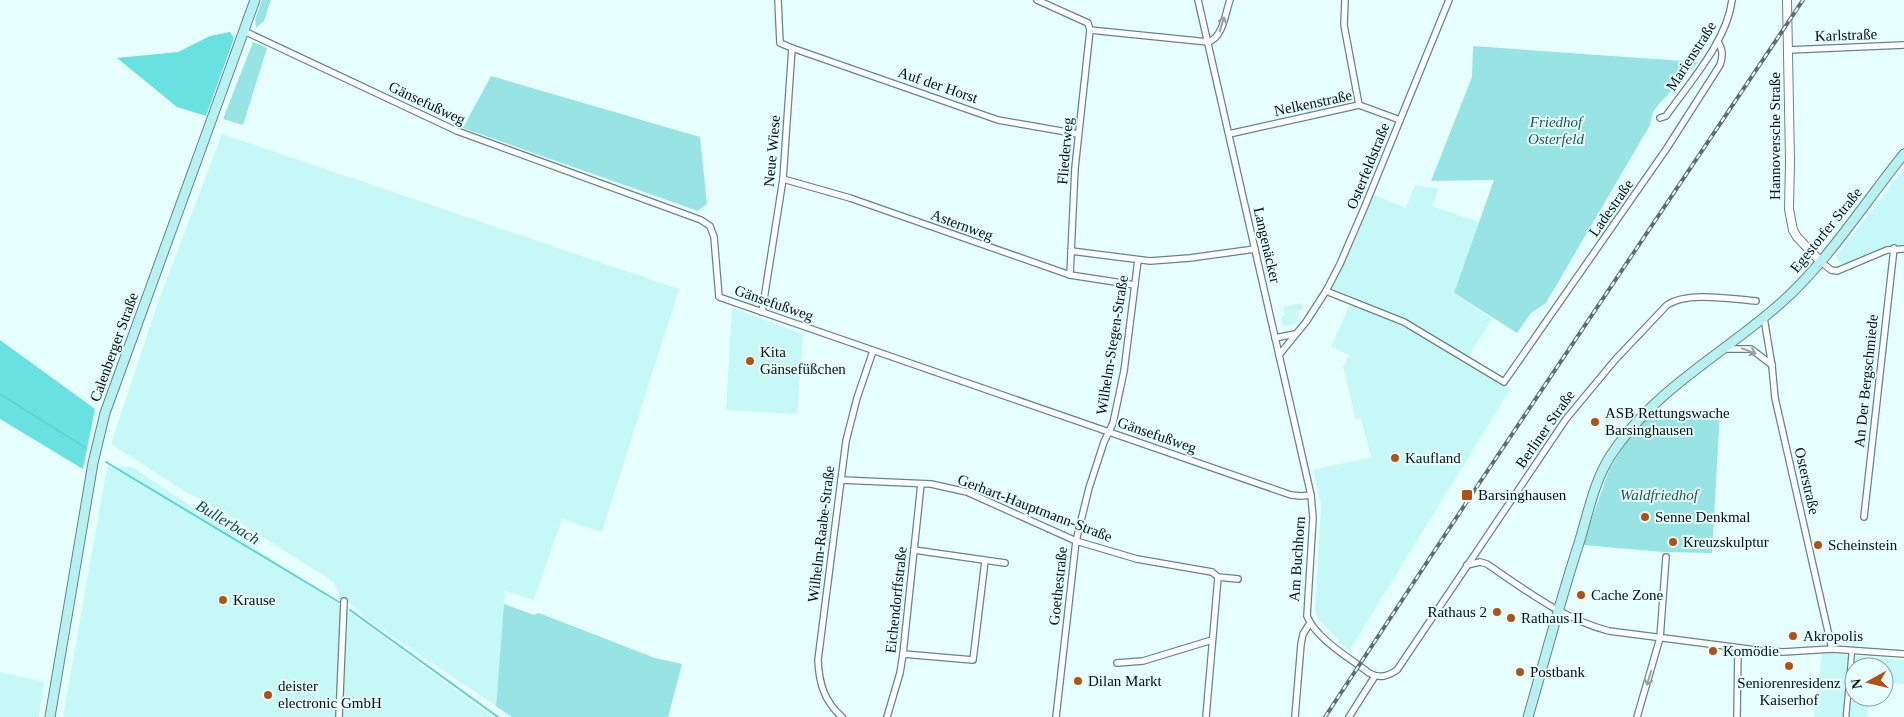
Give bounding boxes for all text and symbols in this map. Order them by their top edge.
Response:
one-way arrow [1218,16,1228,32]
street label: Marienstraße [1663,18,1719,94]
street label: Karlstraße [1815,26,1878,44]
street label: Auf der Horst [896,64,981,106]
street label: Hannoversche Straße [1767,72,1783,200]
street label: Gänsefußweg [386,78,468,128]
street label: Nelkenstraße [1273,87,1354,119]
street label: Neue Wiese [761,114,783,188]
park label: Friedhof Osterfeld [1528,114,1584,147]
street label: Fliederweg [1054,116,1076,185]
street label: Osterfeldstraße [1343,120,1393,211]
street label: Ladestraße [1586,176,1637,240]
street label: Egestorfer Straße [1787,184,1865,276]
street label: Langenäcker [1250,205,1284,285]
street label: Asternweg [929,206,996,244]
street label: Wilhelm-Stegen-Straße [1093,274,1131,416]
street label: Gänsefußweg [732,282,816,324]
street label: Calenberger Straße [87,290,141,404]
street label: An Der Bergschmiede [1851,313,1881,448]
place label: Kita Gänsefüßchen [760,344,846,377]
one-way arrow [1741,346,1757,356]
marker: Kita Gänsefüßchen [744,355,756,367]
street label: Berliner Straße [1512,387,1578,471]
place label: ASB Rettungswache Barsinghausen [1605,405,1730,438]
street label: Gänsefußweg [1115,414,1199,456]
marker: ASB Rettungswache Barsinghausen [1589,416,1601,428]
street label: Osterstraße [1792,446,1823,516]
place label: Kaufland [1405,450,1461,466]
marker: Kaufland [1389,452,1401,464]
street label: Wilhelm-Raabe-Straße [805,464,837,603]
street label: Gerhart-Hauptmann-Straße [956,471,1115,545]
place label: Barsinghausen [1478,487,1567,503]
park label: Waldfriedhof [1620,487,1700,503]
marker: Barsinghausen [1460,488,1474,502]
water label: Bullerbach [193,496,263,548]
place label: Senne Denkmal [1655,509,1750,525]
marker: Senne Denkmal [1639,511,1651,523]
street label: Am Buchhorn [1286,515,1308,602]
place label: Kreuzskulptur [1683,534,1769,550]
marker: Kreuzskulptur [1667,536,1679,548]
place label: Scheinstein [1828,537,1898,553]
marker: Scheinstein [1812,539,1824,551]
street label: Goethestraße [1046,545,1070,626]
street label: Eichendorffstraße [882,546,910,654]
place label: Cache Zone [1591,587,1663,603]
marker: Cache Zone [1575,589,1587,601]
place label: Krause [233,592,276,608]
marker: Krause [217,594,229,606]
place label: Rathaus 2 [1427,604,1487,620]
marker: Rathaus 2 [1491,606,1503,618]
place label: Rathaus II [1521,610,1583,626]
marker: Rathaus II [1505,612,1517,624]
place label: Akropolis [1803,628,1863,644]
marker: Akropolis [1787,630,1799,642]
place label: Komödie [1723,643,1779,659]
marker: Komödie [1707,645,1719,657]
north arrow [1844,657,1894,707]
marker: Seniorenresidenz Kaiserhof [1783,660,1795,672]
place label: Postbank [1530,664,1586,680]
marker: Postbank [1514,666,1526,678]
one-way arrow [1643,669,1653,685]
place label: Dilan Markt [1088,673,1163,689]
marker: Dilan Markt [1072,675,1084,687]
place label: Seniorenresidenz Kaiserhof [1737,675,1841,708]
place label: deister electronic GmbH [278,678,382,711]
text: N [1848,678,1865,690]
marker: deister electronic GmbH [262,689,274,701]

